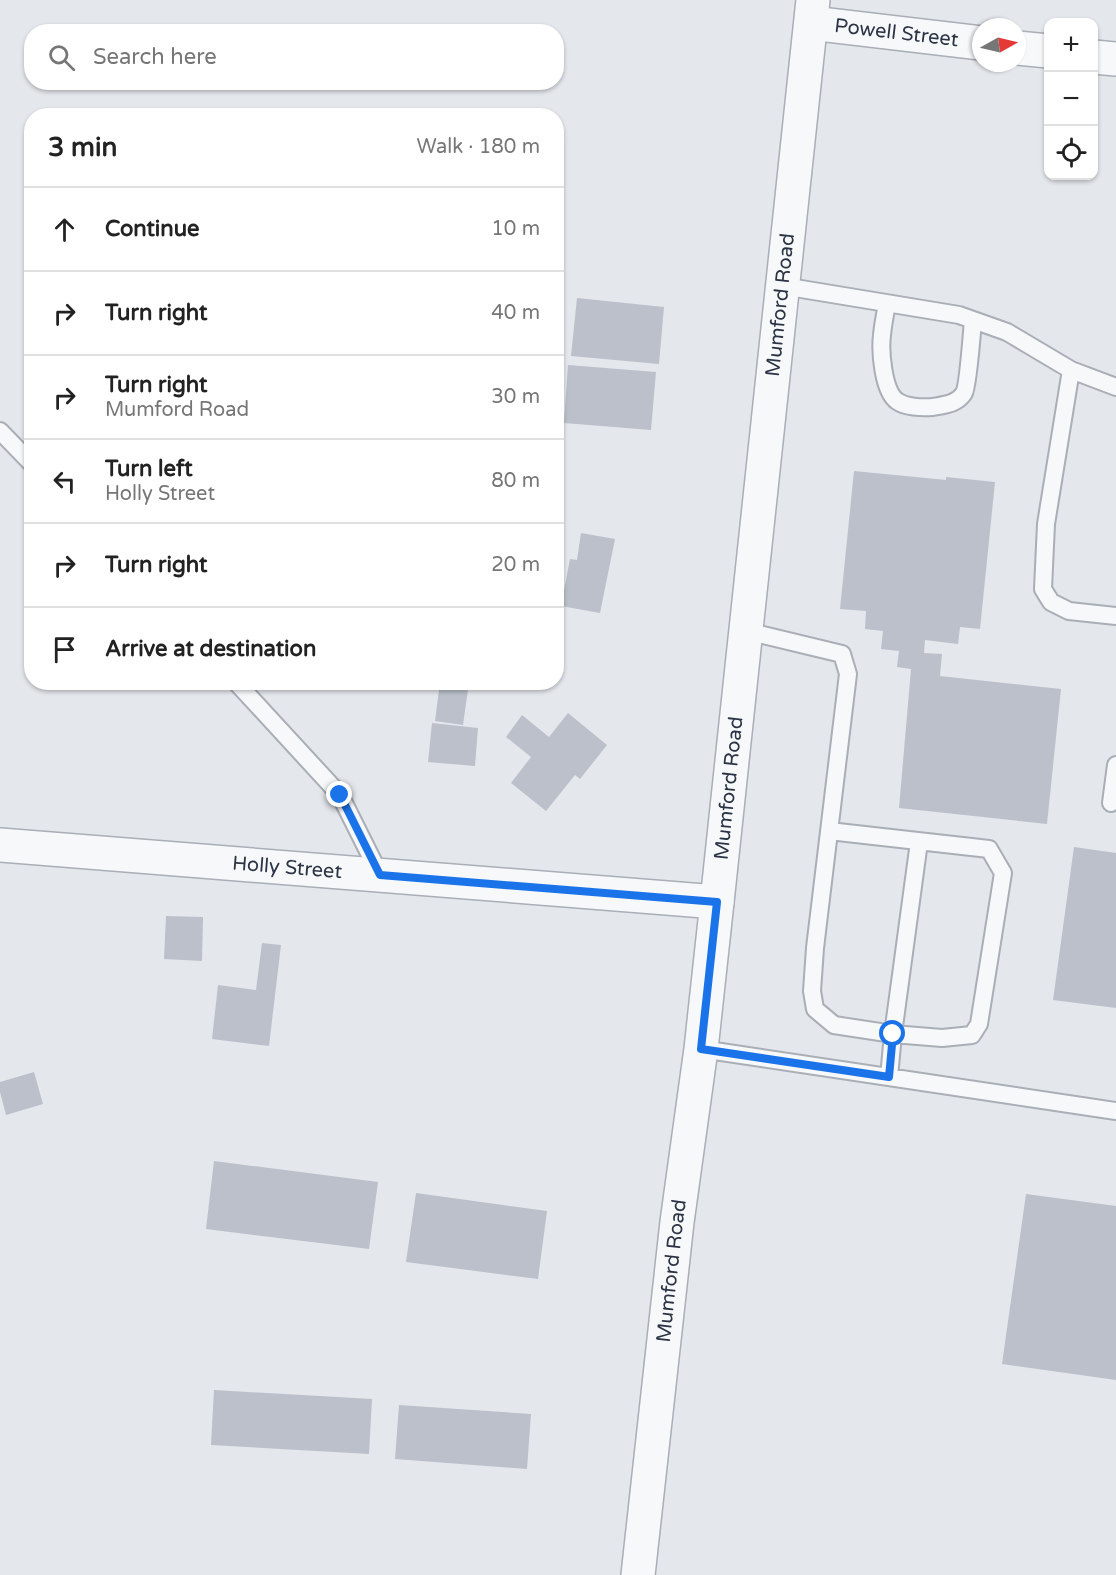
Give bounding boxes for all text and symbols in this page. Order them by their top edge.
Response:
street label: Powell Street [833,14,960,52]
north arrow [972,18,1026,72]
map controls [1044,18,1098,180]
button: + [1044,18,1098,72]
search box [24,24,564,90]
icon: search [45,41,78,74]
text: Search here [93,44,217,70]
button: − [1044,72,1098,126]
button: locate [1044,126,1098,180]
text: 3 min [48,132,117,163]
text: Walk · 180 m [417,135,540,159]
icon: ahead [48,213,81,246]
text: Continue [105,216,200,242]
text: 10 m [491,217,540,241]
street label: Mumford Road [761,232,800,378]
icon: right [48,297,81,330]
text: Turn right [105,300,207,326]
text: 40 m [491,301,540,325]
text: Turn right [105,372,207,398]
icon: right [48,381,81,414]
text: 30 m [491,385,540,409]
text: Mumford Road [105,398,249,422]
text: Turn left [105,456,193,482]
icon: left [48,465,81,498]
text: 80 m [491,469,540,493]
text: Holly Street [105,482,215,506]
icon: right [48,549,81,582]
text: Turn right [105,552,207,578]
text: 20 m [491,553,540,577]
icon: arrive [48,633,81,666]
text: Arrive at destination [105,636,316,662]
street label: Mumford Road [710,715,749,861]
route end [326,781,352,807]
street label: Holly Street [231,851,343,884]
route start [879,1020,905,1046]
street label: Mumford Road [652,1198,692,1344]

